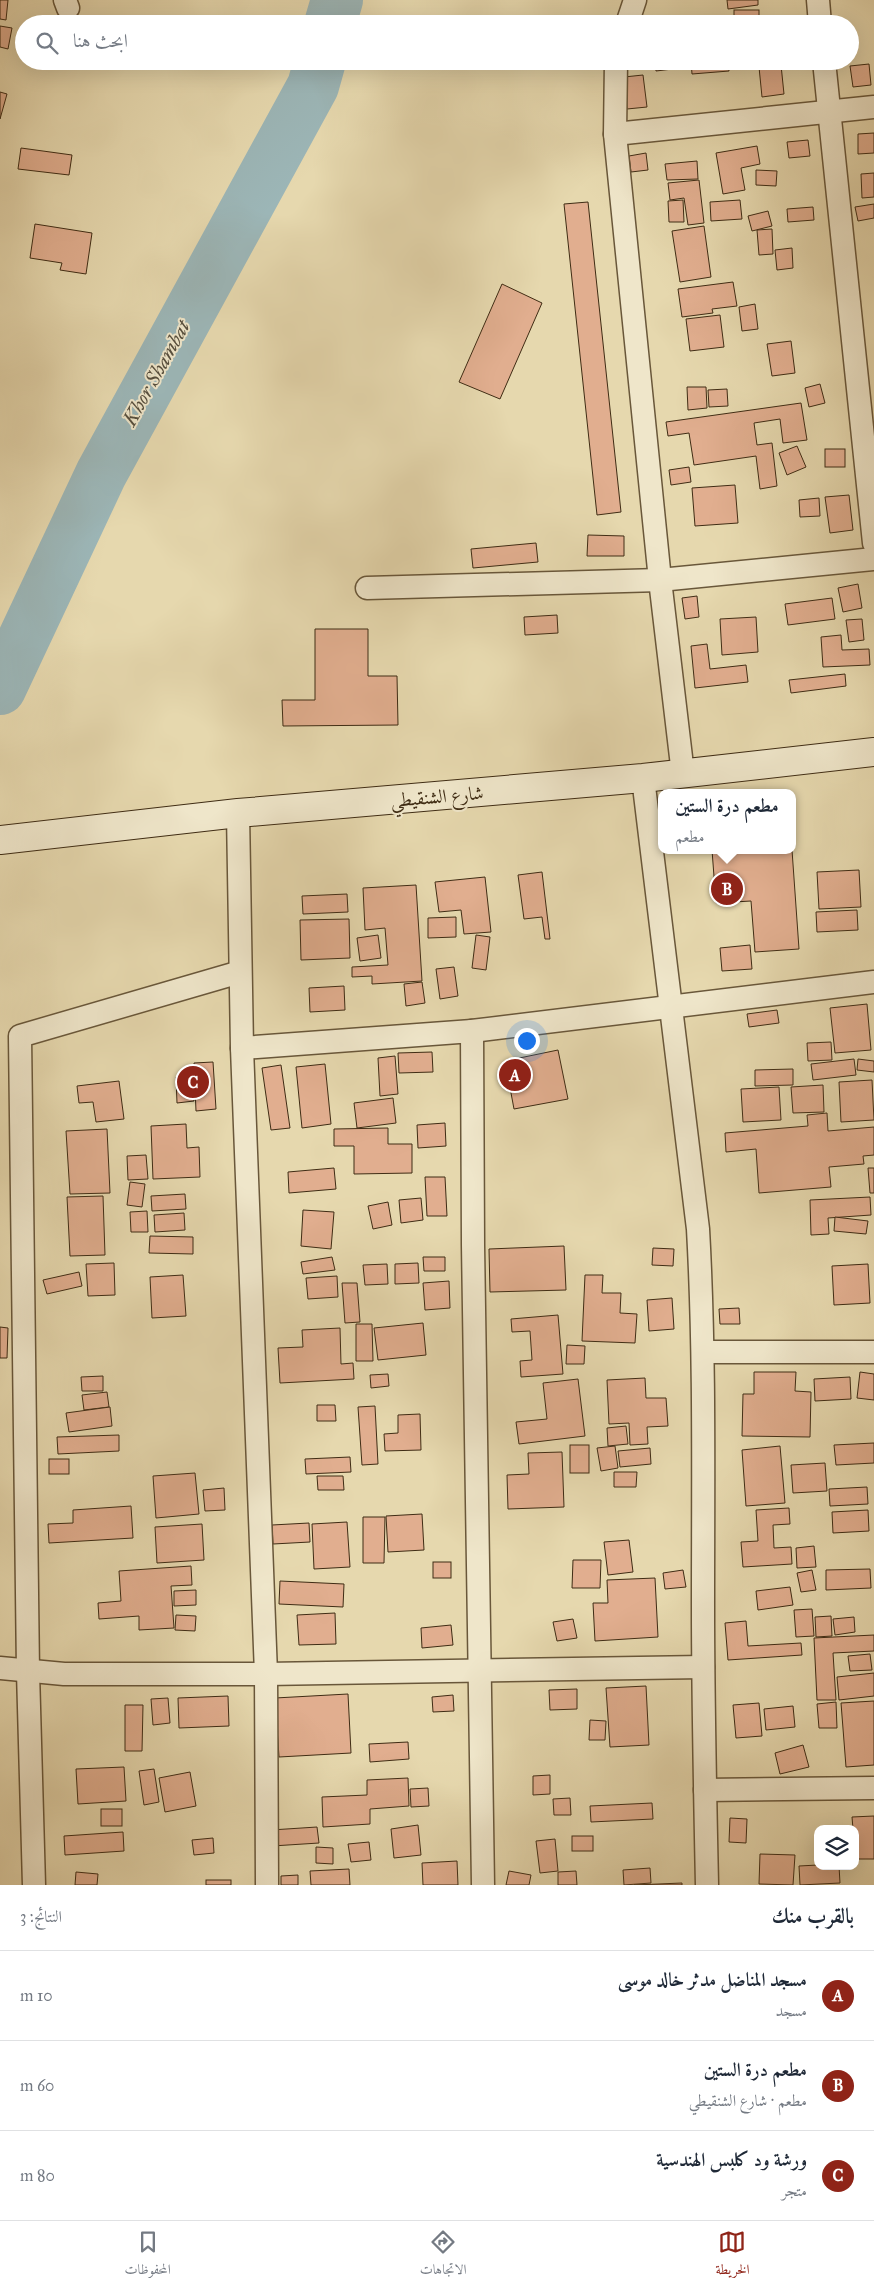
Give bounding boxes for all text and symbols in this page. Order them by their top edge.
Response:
search box [15,15,859,70]
icon: search [33,29,61,57]
text: ابحث هنا [73,29,128,52]
water label: Khor Shambat [117,315,196,431]
street label: شارع الشنقيطي [390,781,485,819]
popup [658,789,796,854]
text: مطعم درة الستين [675,794,779,817]
text: مطعم [675,827,705,846]
pin: B [711,870,743,908]
your location [514,1028,540,1054]
pin: A [499,1056,531,1094]
pin: C [177,1063,209,1101]
map controls [814,1825,859,1870]
button: layers [814,1825,859,1870]
text: بالقرب منك [772,1903,854,1929]
text: النتائج: 3 [20,1907,62,1926]
text: مسجد المناضل مدثر خالد موسى [618,1968,807,1991]
text: 10 m [20,1986,52,2005]
text: A [833,1986,843,2005]
text: مسجد [776,2001,807,2020]
text: مطعم درة الستين [704,2058,807,2081]
text: 60 m [20,2076,54,2095]
text: B [833,2076,843,2095]
text: مطعم · شارع الشنقيطي [689,2091,807,2110]
text: ورشة ود كلبس الهندسية [656,2148,807,2171]
text: 80 m [20,2166,55,2185]
text: C [833,2166,843,2185]
text: متجر [782,2181,807,2200]
tab: المحفوظات [125,2228,171,2283]
tab: الاتجاهات [420,2228,466,2283]
tab: الخريطة [715,2228,750,2283]

